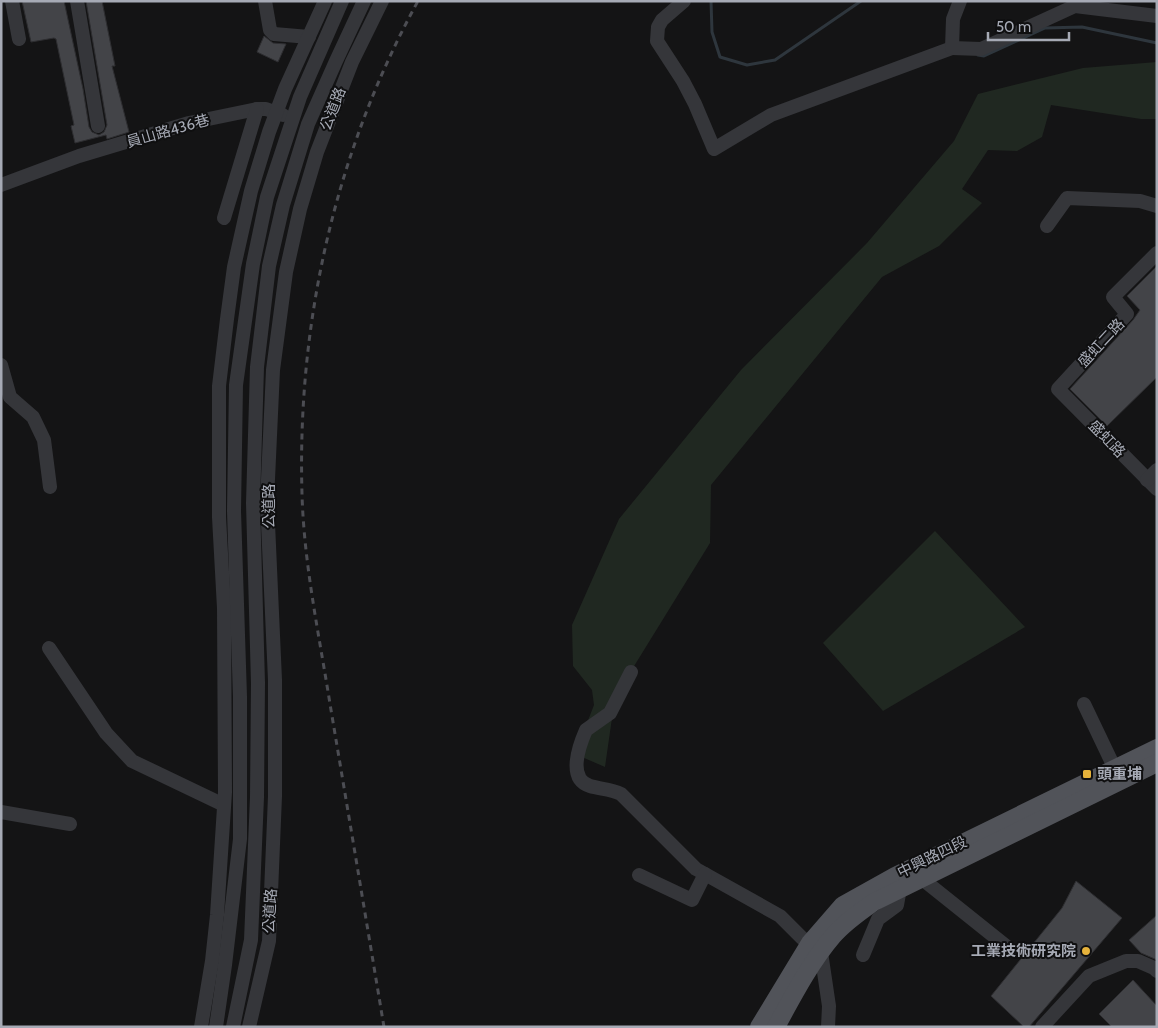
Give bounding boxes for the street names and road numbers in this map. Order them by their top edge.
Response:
street label: 公道路 [317,85,349,133]
street label: 員山路436巷 [125,111,211,151]
street label: 盛虹二路 [1074,315,1128,371]
street label: 盛虹路 [1085,417,1129,461]
street label: 公道路 [260,483,278,529]
street label: 中興路四段 [894,832,970,882]
street label: 公道路 [260,888,280,934]

